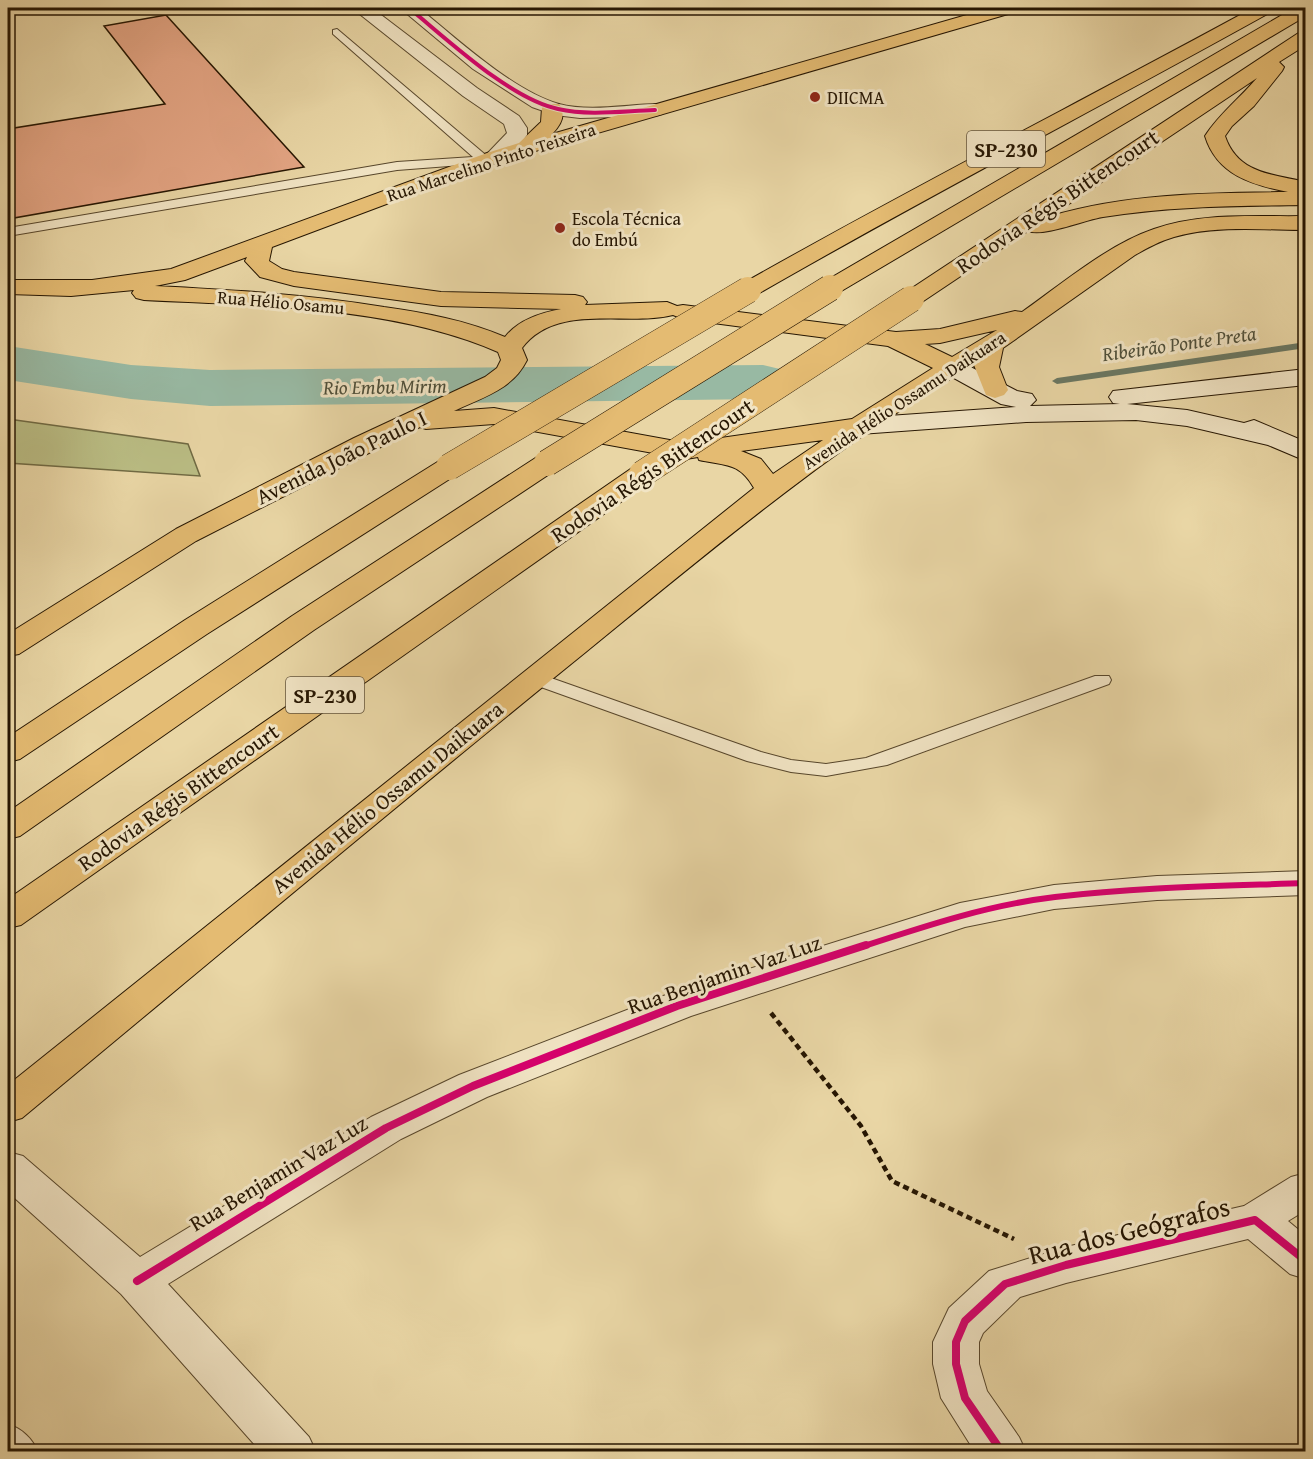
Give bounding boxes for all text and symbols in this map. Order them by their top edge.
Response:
place label: DIICMA [827,84,885,111]
marker: DIICMA [808,90,822,104]
street label: Rua Marcelino Pinto Teixeira [383,115,599,209]
street label: Rodovia Régis Bittencourt [949,121,1165,281]
road number: SP-230 [967,131,1045,167]
place label: Escola Técnica do Embú [572,205,682,253]
marker: Escola Técnica do Embú [553,221,567,235]
street label: Rua Hélio Osamu [216,283,346,321]
water label: Ribeirão Ponte Preta [1099,318,1259,368]
street label: Avenida Hélio Ossamu Daikuara [797,324,1011,476]
water label: Rio Embu Mirim [322,370,447,402]
street label: Rodovia Régis Bittencourt [544,390,760,550]
street label: Avenida João Paulo I [250,402,432,512]
road number: SP-230 [286,677,364,713]
street label: Avenida Hélio Ossamu Daikuara [264,693,510,901]
street label: Rodovia Régis Bittencourt [71,715,285,879]
street label: Rua Benjamin Vaz Luz [623,926,825,1022]
street label: Rua Benjamin Vaz Luz [183,1107,373,1239]
street label: Rua dos Geógrafos [1024,1186,1234,1274]

